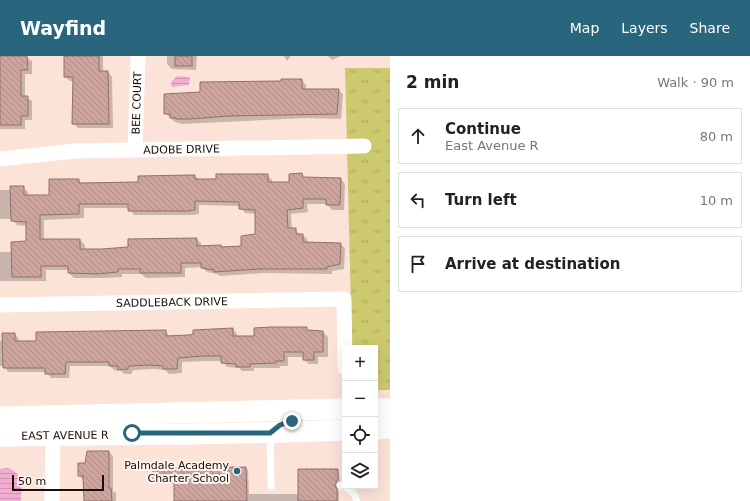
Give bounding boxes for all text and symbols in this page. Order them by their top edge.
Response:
text: Wayfind [20,17,106,39]
text: Map [570,20,599,36]
text: Layers [621,20,668,36]
text: Share [690,20,730,36]
street label: BEE COURT [129,71,145,135]
text: 2 min [406,72,459,92]
text: Walk · 90 m [657,75,734,90]
text: Continue [445,120,521,138]
icon: ahead [407,125,429,147]
text: 80 m [700,129,733,144]
text: East Avenue R [445,138,539,153]
street label: ADOBE DRIVE [143,142,220,157]
icon: left [407,189,429,211]
text: Turn left [445,191,517,209]
text: 10 m [700,193,733,208]
icon: arrive [407,253,429,275]
text: Arrive at destination [445,255,620,273]
street label: SADDLEBACK DRIVE [116,295,228,310]
map controls [342,345,378,489]
button: + [342,345,378,381]
button: − [342,381,378,417]
route end [283,412,301,430]
button: locate [342,417,378,453]
route start [123,424,141,442]
street label: EAST AVENUE R [21,429,109,443]
button: layers [342,453,378,489]
place label: Palmdale Academy Charter School [124,459,229,485]
marker: Palmdale Academy Charter School [232,466,242,476]
scale bar [12,473,104,492]
text: 50 m [18,475,46,488]

